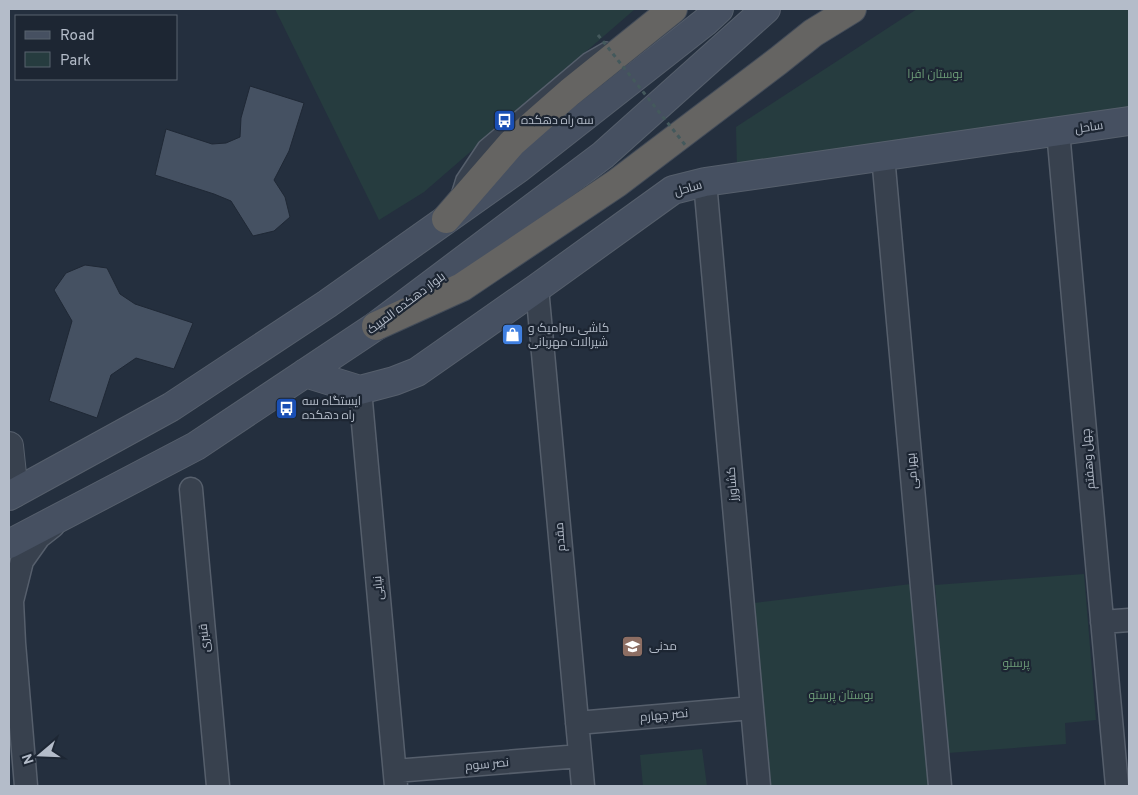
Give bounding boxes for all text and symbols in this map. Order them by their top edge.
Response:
legend [15,15,178,80]
text: Road [60,27,95,46]
text: Park [60,52,91,71]
park label: بوستان افرا [907,67,963,83]
bus stop icon: سه راه دهکده [493,108,517,132]
place label: سه راه دهکده [521,113,594,129]
street label: ساحل [1074,118,1104,138]
street label: ساحل [672,177,704,201]
street label: بلوار دهکده المپیک [364,269,449,338]
place label: کاشی سرامیک و شیرالات مهربانی [528,321,609,351]
shop icon: کاشی سرامیک و شیرالات مهربانی [500,323,524,347]
place label: ایستگاه سه راه دهکده [302,394,361,424]
bus stop icon: ایستگاه سه راه دهکده [274,396,298,420]
street label: چهل وهفتم [1078,428,1100,490]
street label: بهرامی [903,452,923,490]
street label: کشاورز [724,466,743,503]
street label: مقدم [552,522,570,552]
street label: نیایی [370,575,388,601]
street label: قنبری [196,623,214,653]
school or university icon: مدنی [621,634,645,658]
place label: مدنی [649,639,677,655]
park label: پرستو [1002,656,1030,672]
park label: بوستان پرستو [808,688,874,704]
street label: نصر چهارم [639,706,689,726]
north arrow [15,730,65,780]
text: N [19,751,39,766]
street label: نصر سوم [465,755,510,775]

